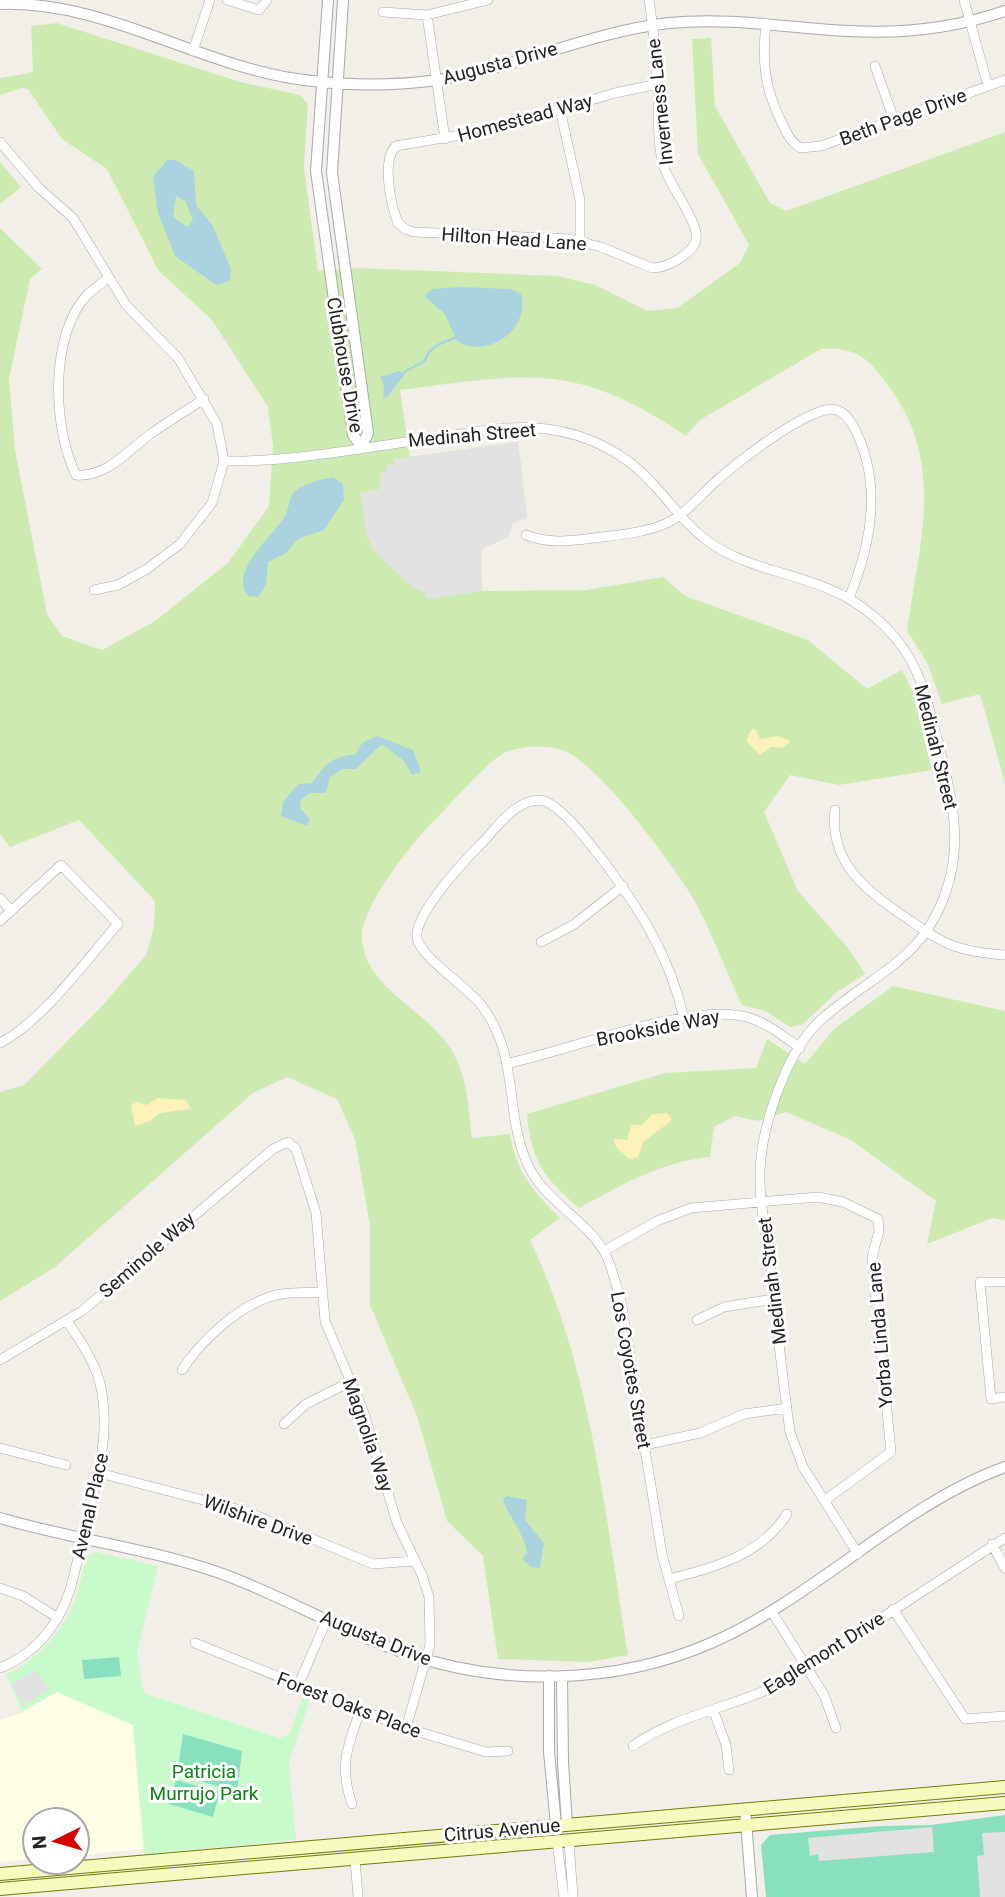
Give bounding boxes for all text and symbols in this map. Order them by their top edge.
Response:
street label: Augusta Drive [440,37,560,89]
street label: Inverness Lane [642,37,678,167]
street label: Beth Page Drive [836,83,970,151]
street label: Homestead Way [455,89,595,147]
street label: Hilton Head Lane [441,222,587,256]
street label: Clubhouse Drive [322,295,368,435]
street label: Medinah Street [407,418,537,452]
street label: Medinah Street [909,682,963,812]
street label: Brookside Way [594,1005,722,1051]
street label: Seminole Way [95,1207,199,1303]
street label: Medinah Street [753,1216,791,1346]
street label: Yorba Linda Lane [862,1261,898,1409]
street label: Los Coyotes Street [606,1290,656,1450]
street label: Magnolia Way [338,1375,398,1495]
street label: Avenal Place [67,1451,113,1561]
street label: Wilshire Drive [200,1490,316,1550]
street label: Augusta Drive [317,1605,435,1671]
street label: Eaglemont Drive [759,1607,889,1699]
street label: Forest Oaks Place [274,1667,424,1743]
park label: Patricia Murrujo Park [150,1760,259,1805]
north arrow [21,1806,91,1876]
street label: Citrus Avenue [443,1813,561,1847]
text: N [28,1835,52,1850]

